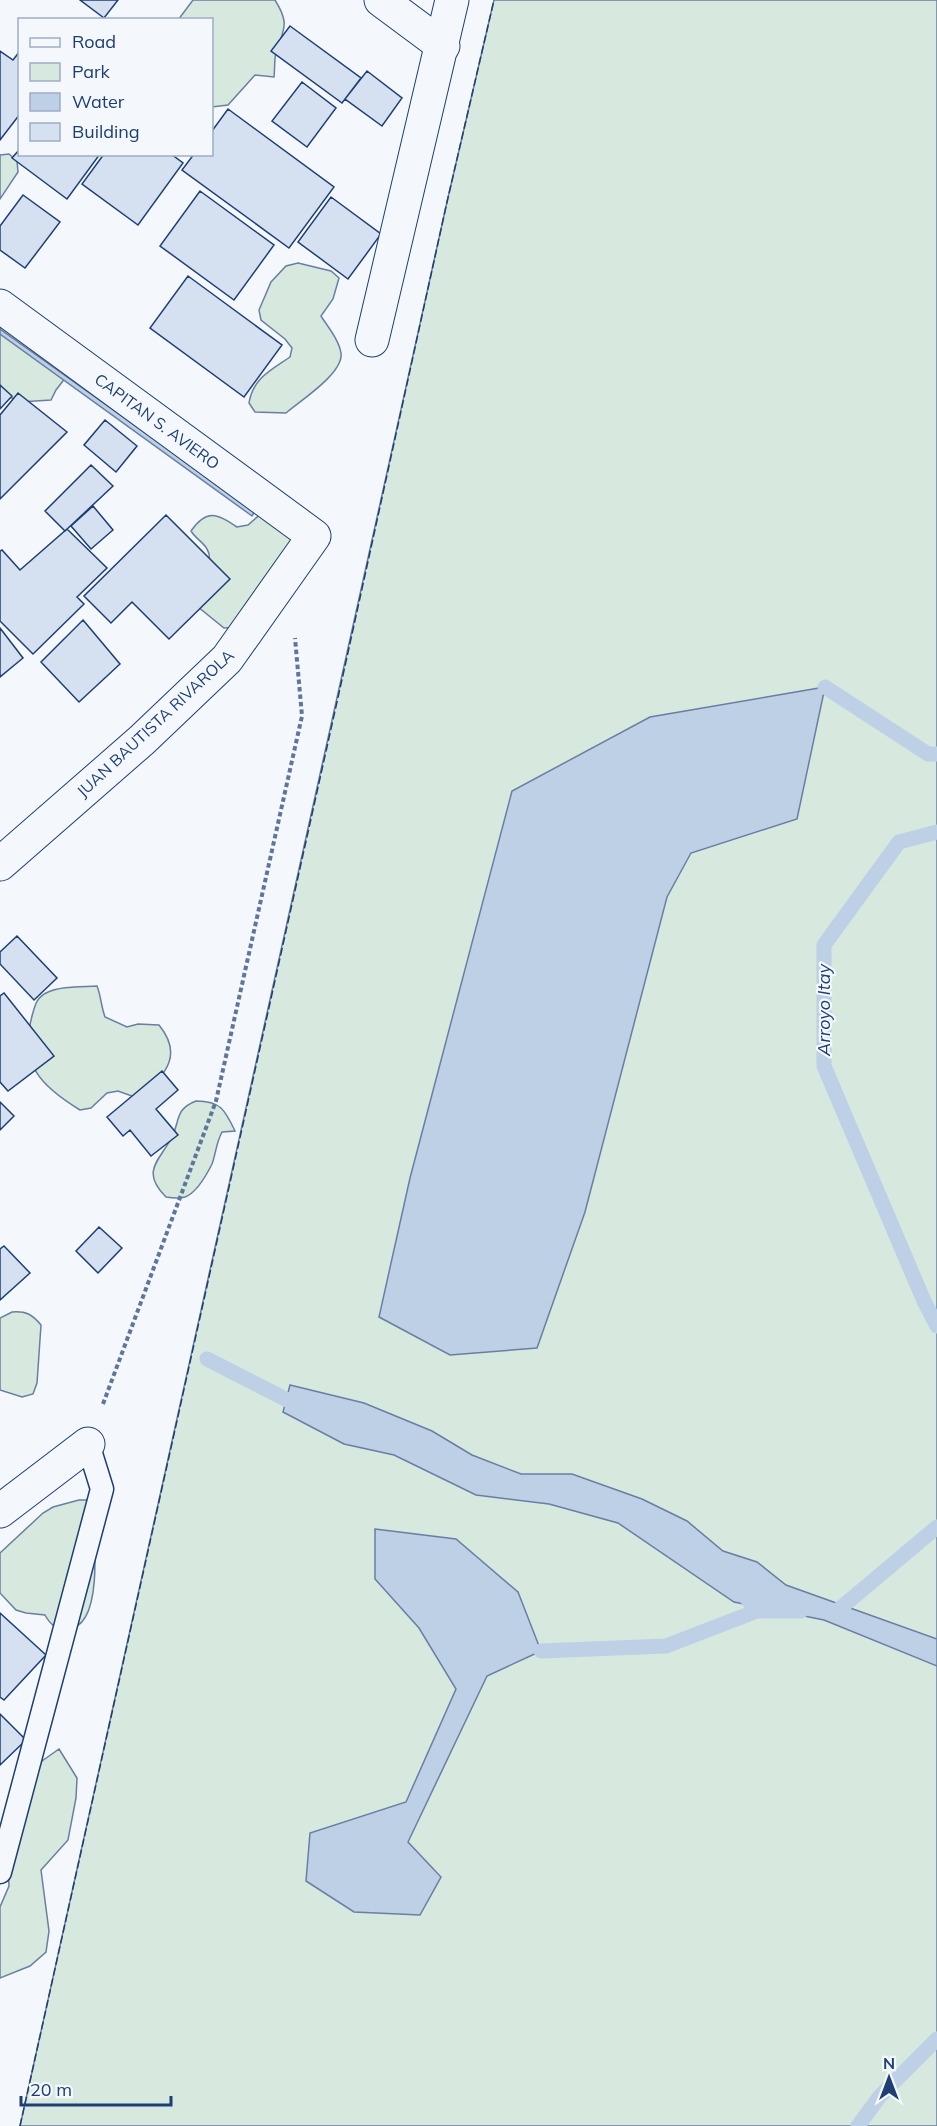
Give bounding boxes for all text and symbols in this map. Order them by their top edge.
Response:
legend [18,18,213,156]
text: Road [72,30,116,53]
text: Park [72,60,111,83]
text: Water [72,90,125,113]
text: Building [72,120,140,143]
street label: CAPITAN S. AVIERO [91,369,224,474]
street label: JUAN BAUTISTA RIVAROLA [72,645,238,801]
water label: Arroyo Itay [812,963,835,1057]
north arrow [859,2048,919,2108]
text: N [883,2053,895,2073]
scale bar [21,2069,171,2107]
text: 20 m [30,2078,72,2101]

